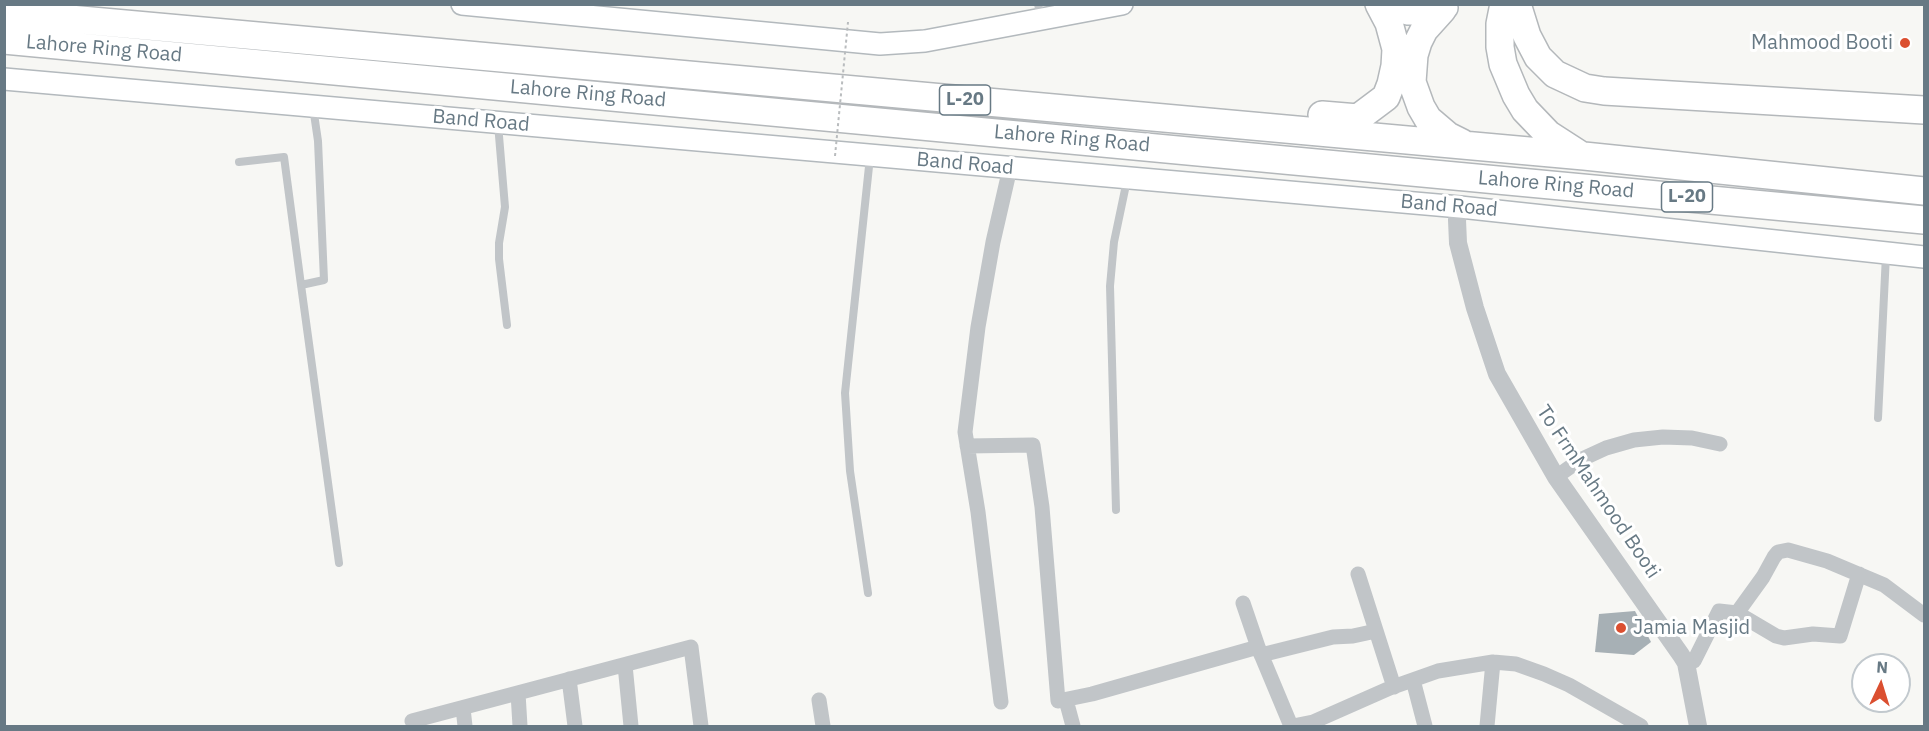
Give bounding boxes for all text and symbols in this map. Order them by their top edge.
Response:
street label: Lahore Ring Road [25,30,183,68]
place label: Mahmood Booti [1751,31,1893,55]
marker: Mahmood Booti [1898,36,1912,50]
street label: Lahore Ring Road [509,75,667,113]
road number: L-20 [940,85,990,115]
street label: Band Road [431,105,531,137]
street label: Lahore Ring Road [993,120,1151,158]
street label: Band Road [915,148,1015,180]
street label: Lahore Ring Road [1477,166,1635,204]
road number: L-20 [1662,182,1712,212]
street label: Band Road [1399,190,1499,222]
street label: To FrmMahmood Booti [1531,401,1665,583]
place label: Jamia Masjid [1633,616,1750,640]
marker: Jamia Masjid [1614,621,1628,635]
north arrow [1851,653,1911,713]
text: N [1876,657,1889,677]

